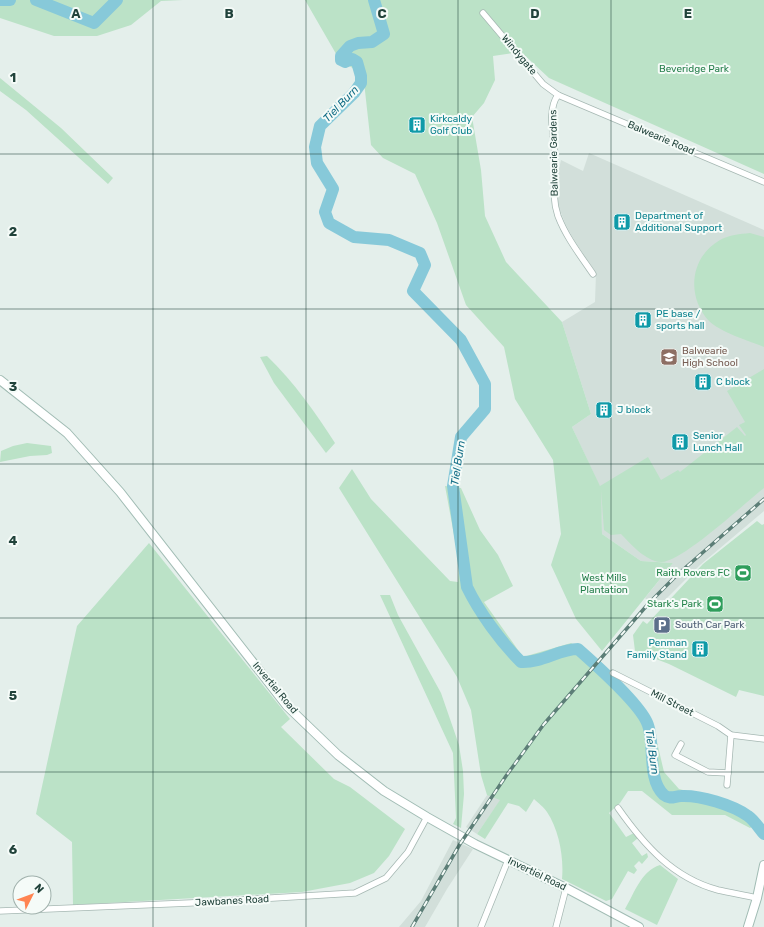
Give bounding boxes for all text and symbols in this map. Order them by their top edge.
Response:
text: A [71,6,81,21]
text: B [224,6,234,21]
text: C [377,6,387,21]
text: D [530,6,540,21]
text: E [684,6,692,21]
street label: Windygate [499,32,540,78]
park label: Beveridge Park [659,63,730,75]
text: 1 [10,70,16,85]
water label: Tiel Burn [321,83,362,125]
street label: Balwearie Gardens [547,110,561,196]
place label: Kirkcaldy Golf Club [430,113,473,137]
building icon: Kirkcaldy Golf Club [407,115,427,135]
street label: Balwearie Road [626,118,696,158]
place label: Department of Additional Support [635,210,722,234]
building icon: Department of Additional Support [612,212,632,232]
text: 2 [9,224,17,239]
place label: PE base / sports hall [656,308,705,332]
building icon: PE base / sports hall [633,310,653,330]
place label: Balwearie High School [682,345,738,369]
school or university icon: Balwearie High School [659,347,679,367]
building icon: C block [693,372,713,392]
place label: C block [716,376,751,388]
text: 3 [9,379,18,394]
building icon: J block [594,400,614,420]
place label: J block [617,404,651,416]
place label: Senior Lunch Hall [693,430,742,454]
building icon: Senior Lunch Hall [670,432,690,452]
water label: Tiel Burn [448,439,468,486]
text: 4 [9,533,18,548]
sports icon: Raith Rovers FC [733,563,753,583]
place label: Raith Rovers FC [656,567,730,579]
park label: West Mills Plantation [580,572,628,596]
sports icon: Stark's Park [705,594,725,614]
place label: Stark's Park [647,598,703,610]
parking icon: South Car Park [652,615,672,635]
place label: South Car Park [675,619,745,631]
place label: Penman Family Stand [627,637,687,661]
building icon: Penman Family Stand [690,639,710,659]
street label: Invertiel Road [250,660,300,716]
street label: Mill Street [649,687,696,719]
text: 5 [9,688,17,703]
water label: Tiel Burn [642,729,662,776]
text: 6 [9,842,18,857]
street label: Invertiel Road [506,855,568,893]
north arrow [12,875,52,915]
text: N [32,881,47,896]
street label: Jawbanes Road [195,893,269,909]

